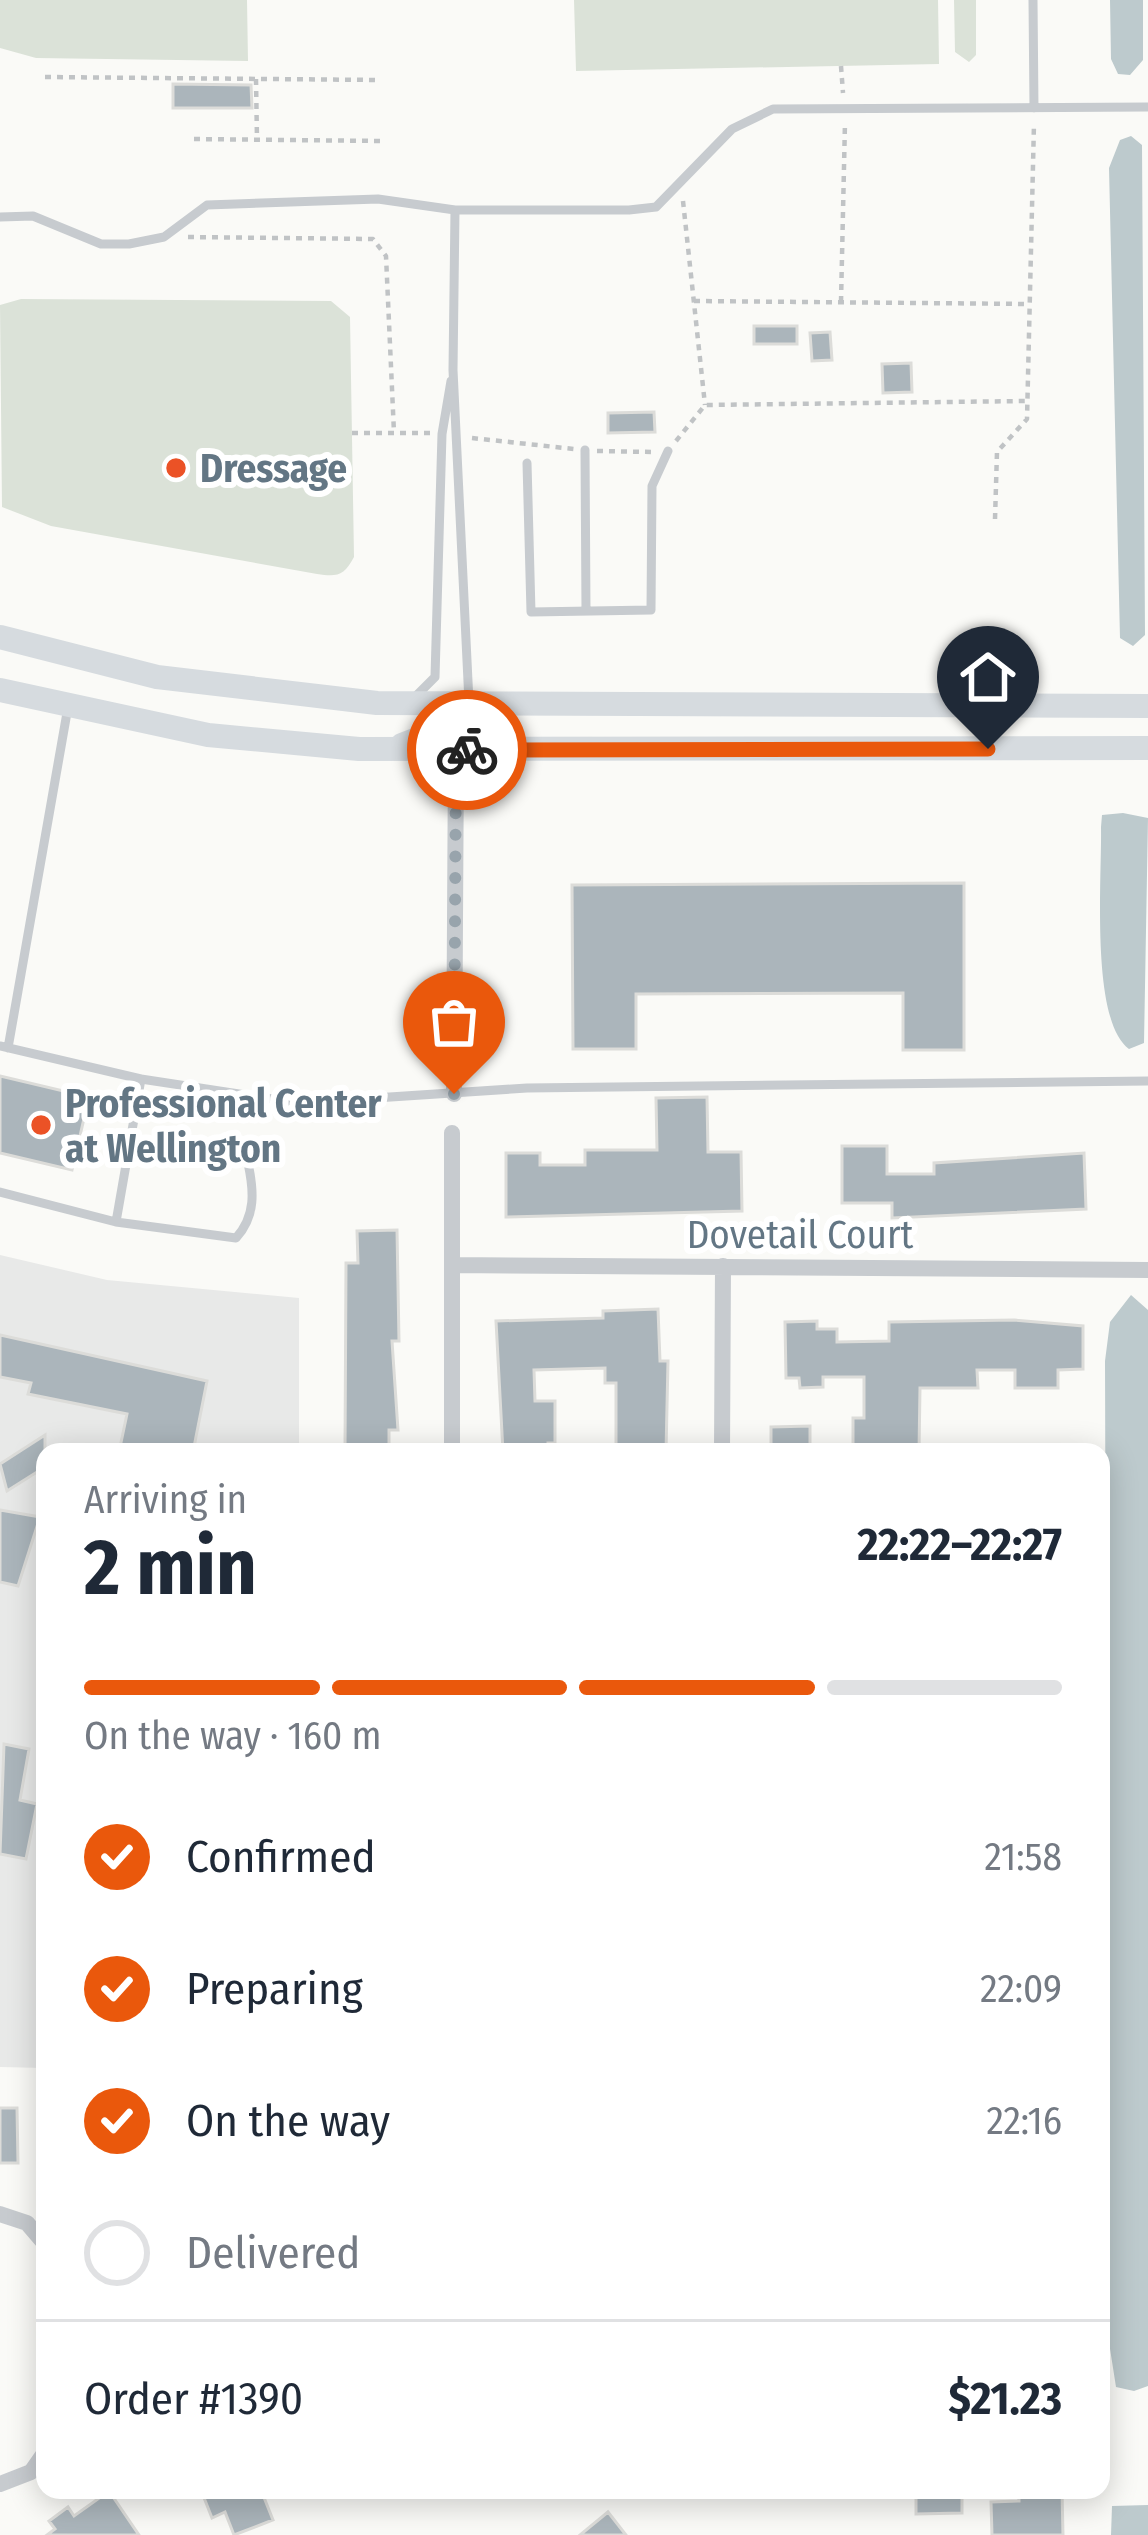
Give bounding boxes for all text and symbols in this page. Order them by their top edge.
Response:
place label: Dressage [200,446,347,492]
marker: Dressage [163,455,189,481]
pin [937,626,1039,749]
icon: home [955,644,1021,710]
courier [407,690,527,810]
icon: bike [434,717,500,783]
pin [403,971,505,1094]
icon: bag [421,989,487,1055]
place label: Professional Center at Wellington [65,1081,382,1172]
marker: Professional Center at Wellington [28,1112,54,1138]
street label: Dovetail Court [687,1212,914,1258]
text: Arriving in [84,1477,247,1523]
text: 22:22–22:27 [857,1518,1062,1572]
text: 2 min [84,1521,257,1615]
text: On the way · 160 m [84,1713,382,1759]
icon: check [84,1824,150,1890]
text: Confirmed [186,1830,376,1884]
text: 21:58 [985,1834,1062,1880]
icon: check [84,1956,150,2022]
text: Preparing [186,1962,363,2016]
text: 22:09 [980,1966,1062,2012]
icon: check [84,2088,150,2154]
text: On the way [186,2094,390,2148]
text: 22:16 [986,2098,1062,2144]
text: Delivered [186,2226,360,2280]
text: Order #1390 [84,2372,303,2426]
text: $21.23 [949,2372,1062,2426]

